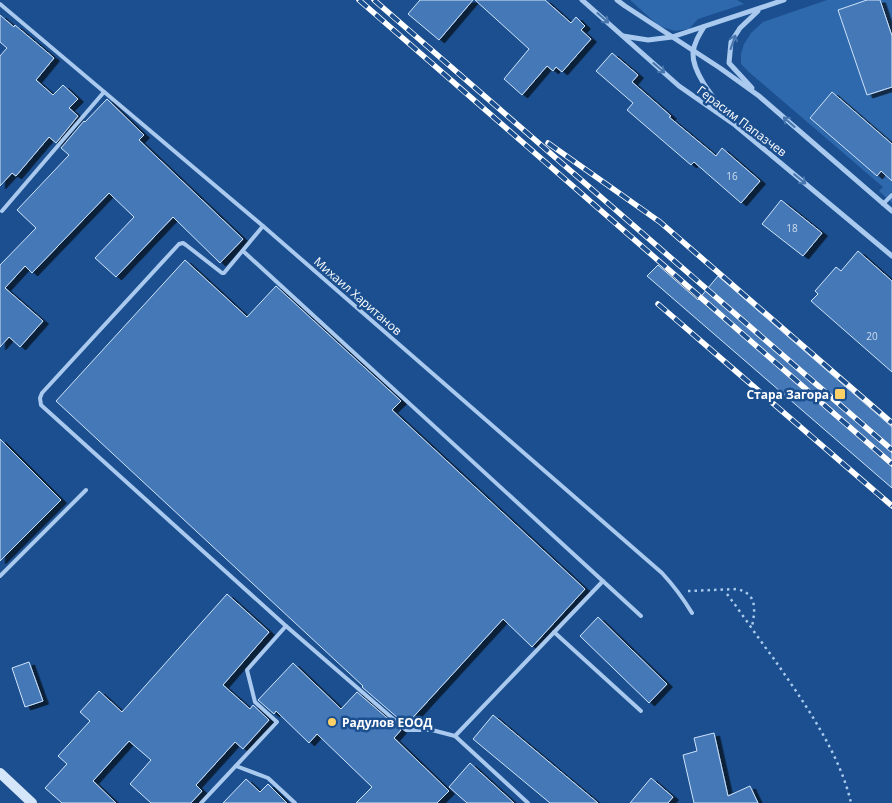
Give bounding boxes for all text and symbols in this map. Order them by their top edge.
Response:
one-way arrow [596,12,609,23]
one-way arrow [729,35,738,50]
one-way arrow [652,63,665,74]
street label: Герасим Папазчев [694,82,791,161]
one-way arrow [783,117,796,128]
house number: 16 [726,169,738,183]
one-way arrow [793,173,806,184]
house number: 18 [786,221,798,235]
street label: Михаил Хаританов [310,253,406,339]
house number: 20 [866,329,878,343]
place label: Стара Загора [746,386,829,403]
marker: Стара Загора [833,387,847,401]
place label: Радулов ЕООД [342,714,432,731]
marker: Радулов ЕООД [326,716,338,728]

